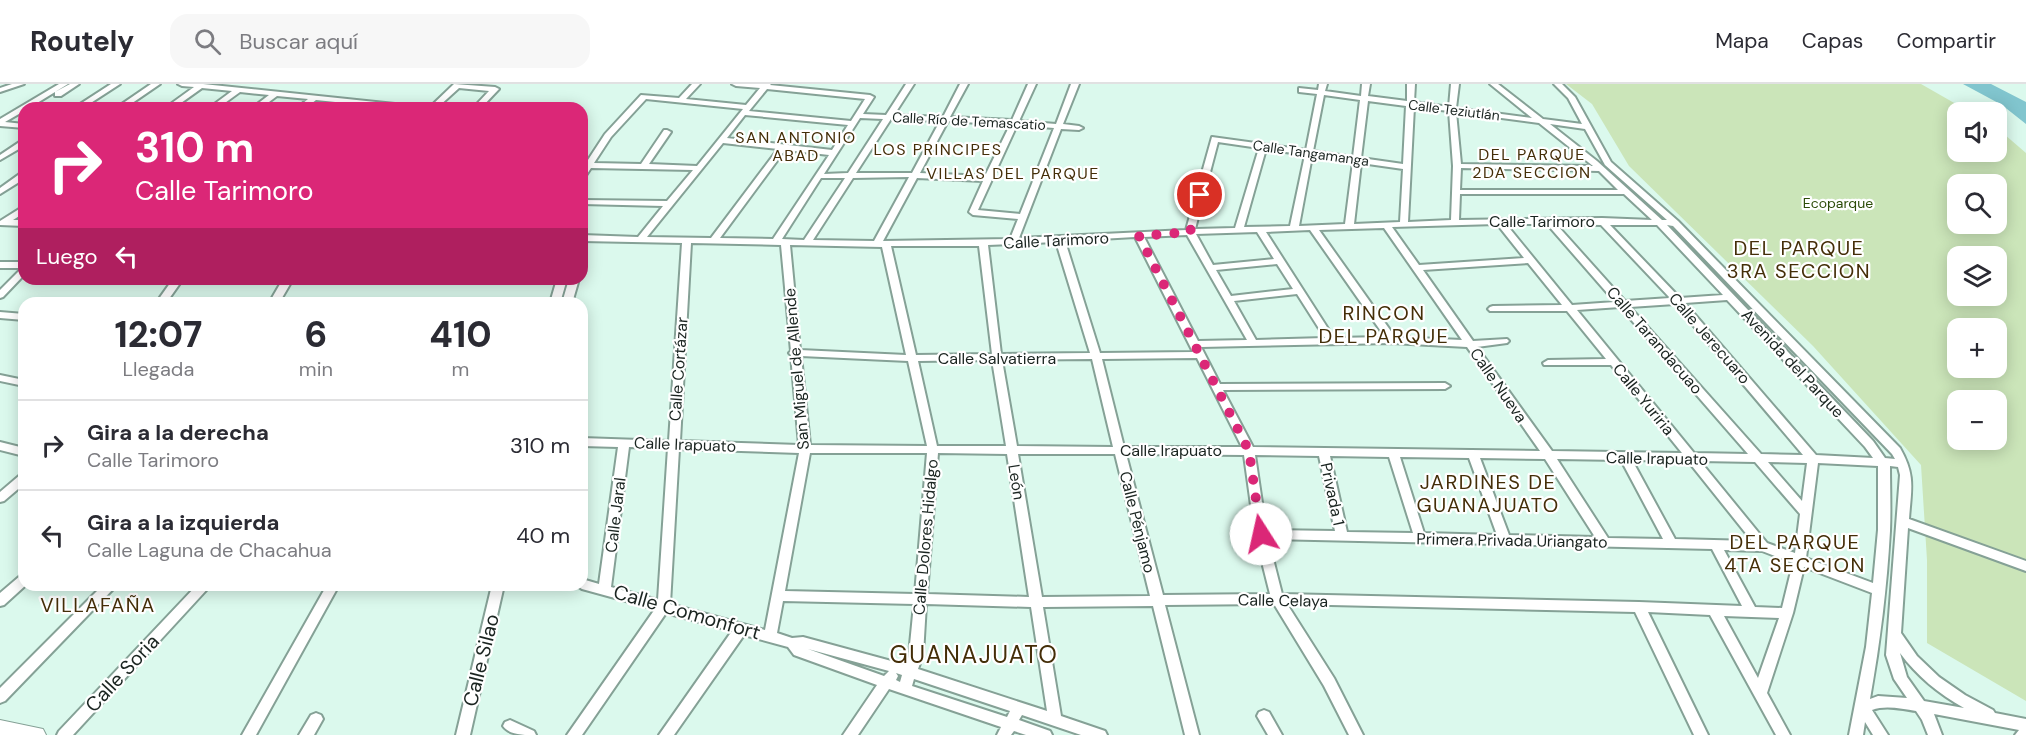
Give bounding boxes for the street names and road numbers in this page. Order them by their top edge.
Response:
street label: Calle Teziutlán [1407,95,1501,125]
street label: Calle Río de Temascatio [892,108,1046,134]
street label: Calle Tangamanga [1252,136,1370,170]
street label: Calle Tarimoro [1489,211,1595,232]
street label: Calle Tarimoro [1003,227,1109,254]
street label: Calle Tarandacuao [1602,282,1707,399]
street label: San Miguel de Allende [779,287,814,451]
street label: Calle Jerecuaro [1664,288,1755,388]
street label: Avenida del Parque [1737,304,1849,422]
street label: Calle Cortázar [664,316,693,422]
street label: Calle Nueva [1465,344,1532,427]
street label: Calle Salvatierra [938,348,1056,369]
street label: Calle Yuriria [1608,359,1679,440]
street label: Calle Irapuato [634,432,736,457]
street label: Calle Irapuato [1120,440,1222,461]
street label: Calle Irapuato [1606,447,1708,470]
street label: Calle Dolores Hidalgo [908,458,943,616]
street label: Privada 1 [1316,461,1349,527]
street label: León [1003,463,1030,501]
street label: Calle Pénjamo [1115,469,1160,575]
street label: Calle Jaral [600,476,631,554]
street label: Primera Privada Uriangato [1416,528,1608,553]
street label: Calle Comonfort [611,579,764,645]
street label: Calle Celaya [1238,589,1328,612]
street label: Calle Silao [457,611,505,709]
street label: Calle Soria [79,629,165,717]

